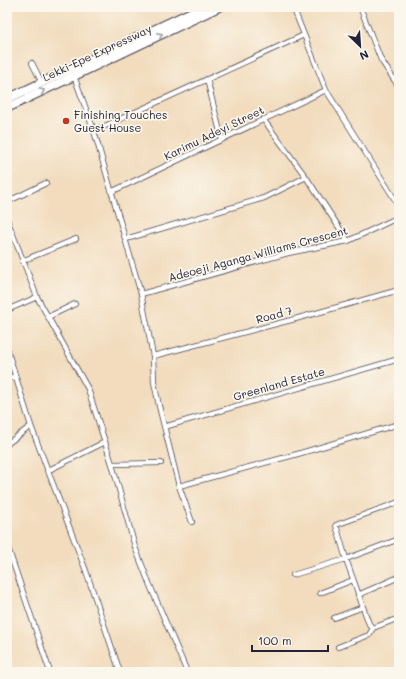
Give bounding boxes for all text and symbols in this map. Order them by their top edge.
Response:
street label: Lekki-Epe Expressway [40,21,154,84]
north arrow [340,26,380,66]
one-way arrow [155,32,163,40]
text: N [357,47,371,64]
one-way arrow [38,88,46,96]
street label: Karimu Adeyi Street [161,102,267,163]
place label: Finishing Touches Guest House [74,107,167,135]
marker: Finishing Touches Guest House [61,116,71,126]
street label: Adeoeji Aganga Williams Crescent [167,222,349,285]
street label: Road 7 [254,302,294,327]
street label: Greenland Estate [231,363,327,404]
scale bar [252,627,328,653]
text: 100 m [258,632,292,648]

